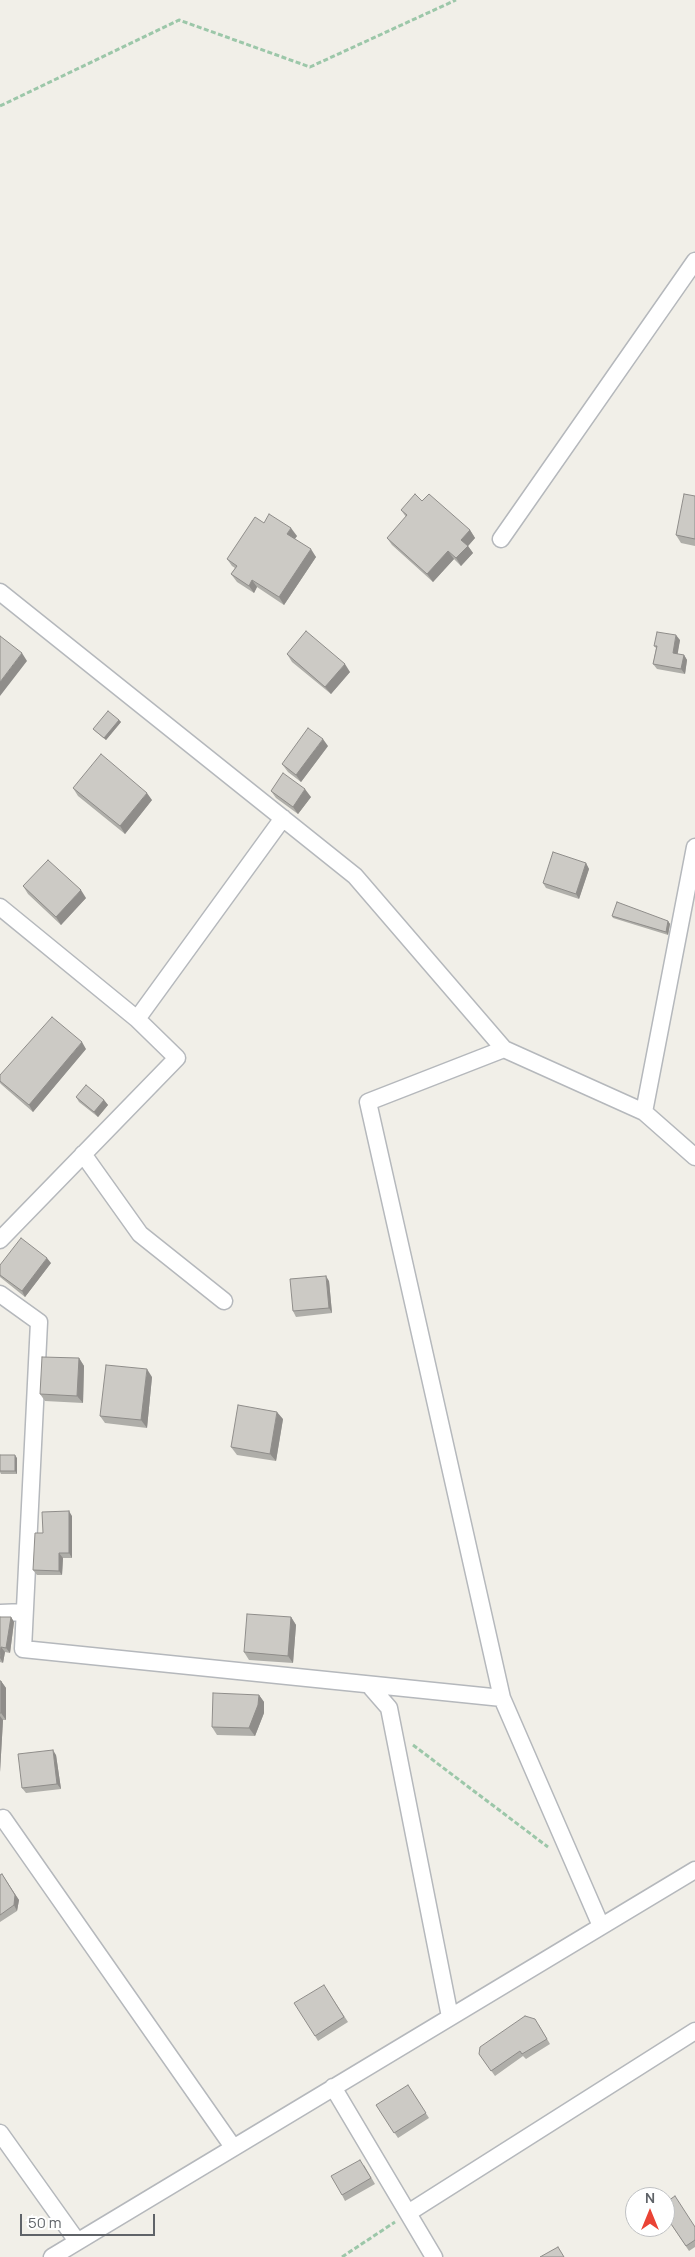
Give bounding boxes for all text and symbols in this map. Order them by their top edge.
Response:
north arrow [625,2187,675,2237]
text: N [645,2188,655,2207]
scale bar [22,2204,158,2236]
text: 50 m [28,2212,62,2233]

